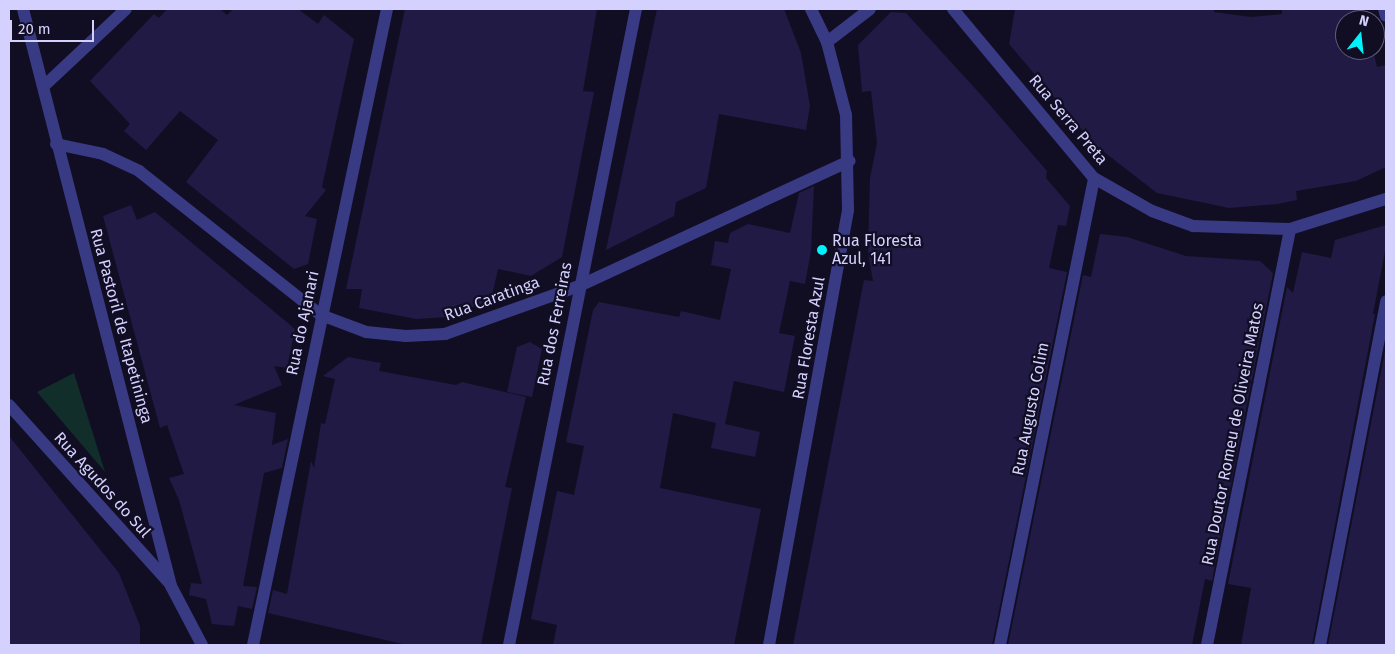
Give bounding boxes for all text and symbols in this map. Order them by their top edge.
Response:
scale bar [12,10,96,42]
north arrow [1335,10,1385,60]
text: N [1357,12,1371,31]
text: 20 m [18,20,51,38]
street label: Rua Serra Preta [1025,71,1111,169]
street label: Rua Pastoril de Itapetininga [86,226,156,426]
place label: Rua Floresta Azul, 141 [832,231,922,269]
marker: Rua Floresta Azul, 141 [816,244,828,256]
street label: Rua dos Ferreiras [534,261,576,387]
street label: Rua do Ajanari [283,269,323,377]
street label: Rua Caratinga [442,273,542,325]
street label: Rua Floresta Azul [789,275,829,401]
street label: Rua Doutor Romeu de Oliveira Matos [1198,301,1268,567]
street label: Rua Augusto Colim [1009,341,1053,477]
street label: Rua Agudos do Sul [50,428,154,542]

